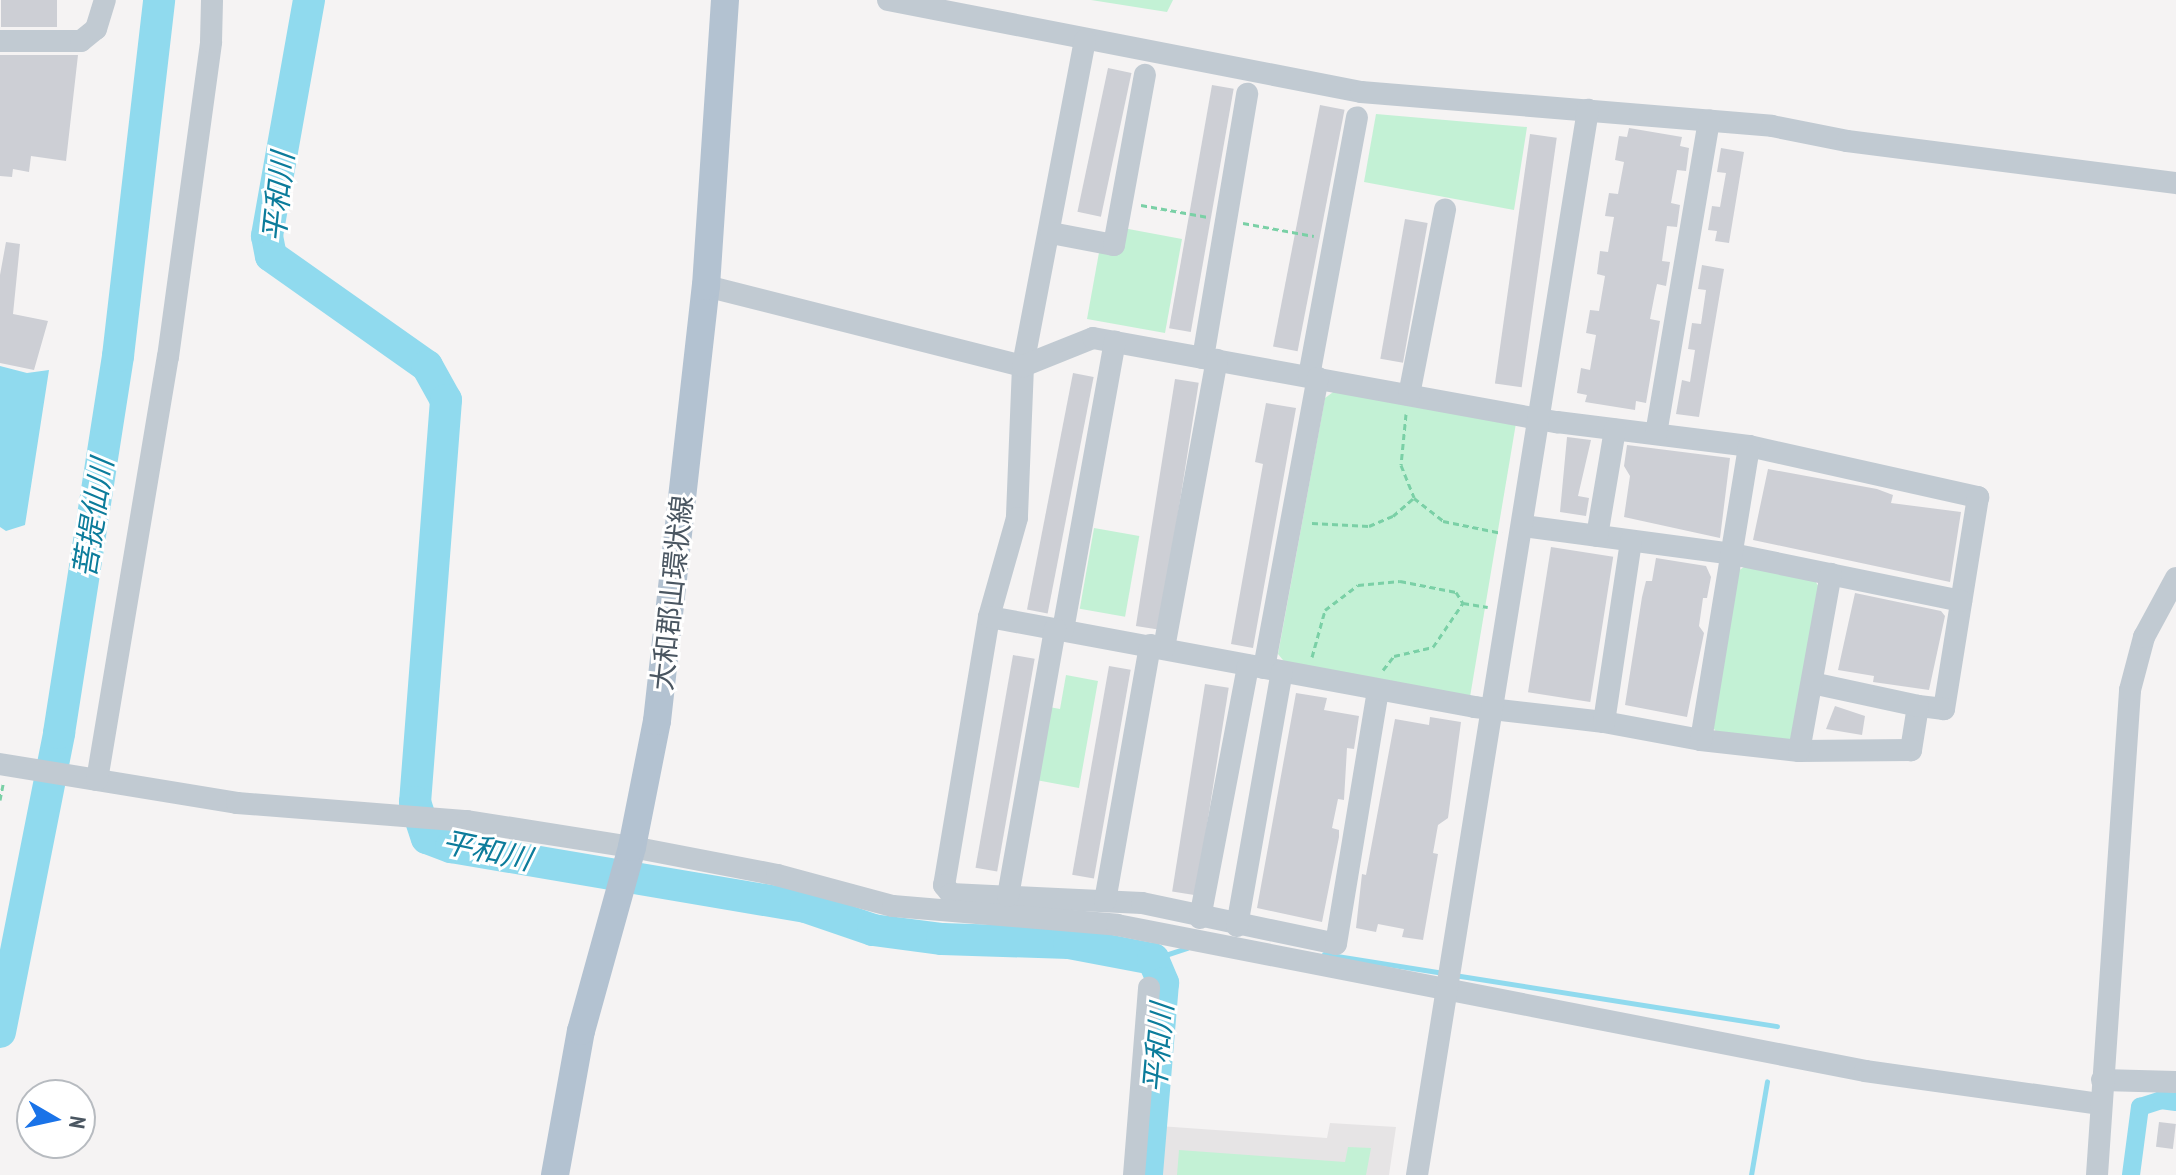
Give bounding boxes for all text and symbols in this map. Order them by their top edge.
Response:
water label: 平和川 [255,150,301,244]
water label: 菩提仙川 [66,456,120,580]
street label: 大和郡山環状線 [645,494,699,692]
water label: 平和川 [439,823,535,877]
water label: 平和川 [1136,1002,1180,1094]
north arrow [16,1079,96,1159]
text: N [63,1114,92,1130]

